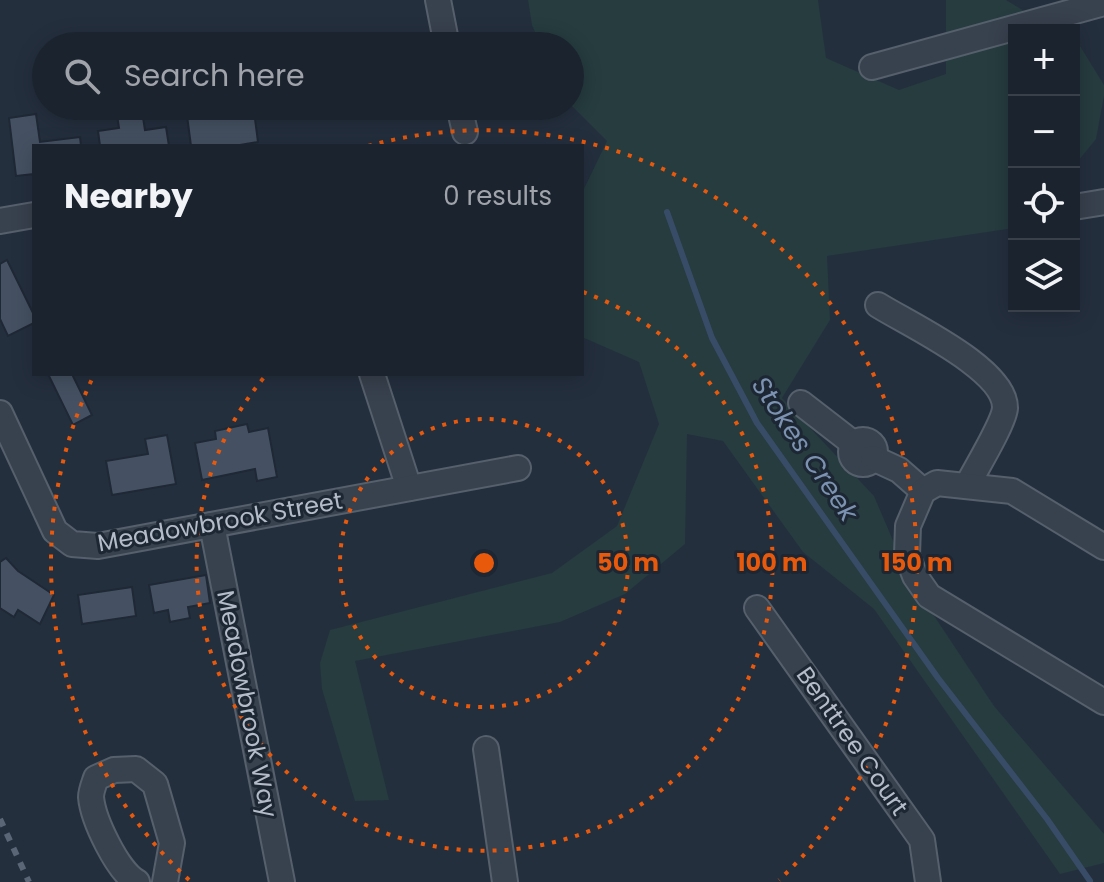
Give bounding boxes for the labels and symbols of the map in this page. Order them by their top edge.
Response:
water label: Stokes Creek [743,370,868,530]
street label: Meadowbrook Street [95,484,345,559]
text: 50 m [597,546,659,579]
text: 100 m [737,546,807,579]
text: 150 m [882,546,952,579]
centre of rings [470,549,498,577]
street label: Meadowbrook Way [209,587,286,821]
street label: Benttree Court [789,660,916,822]

